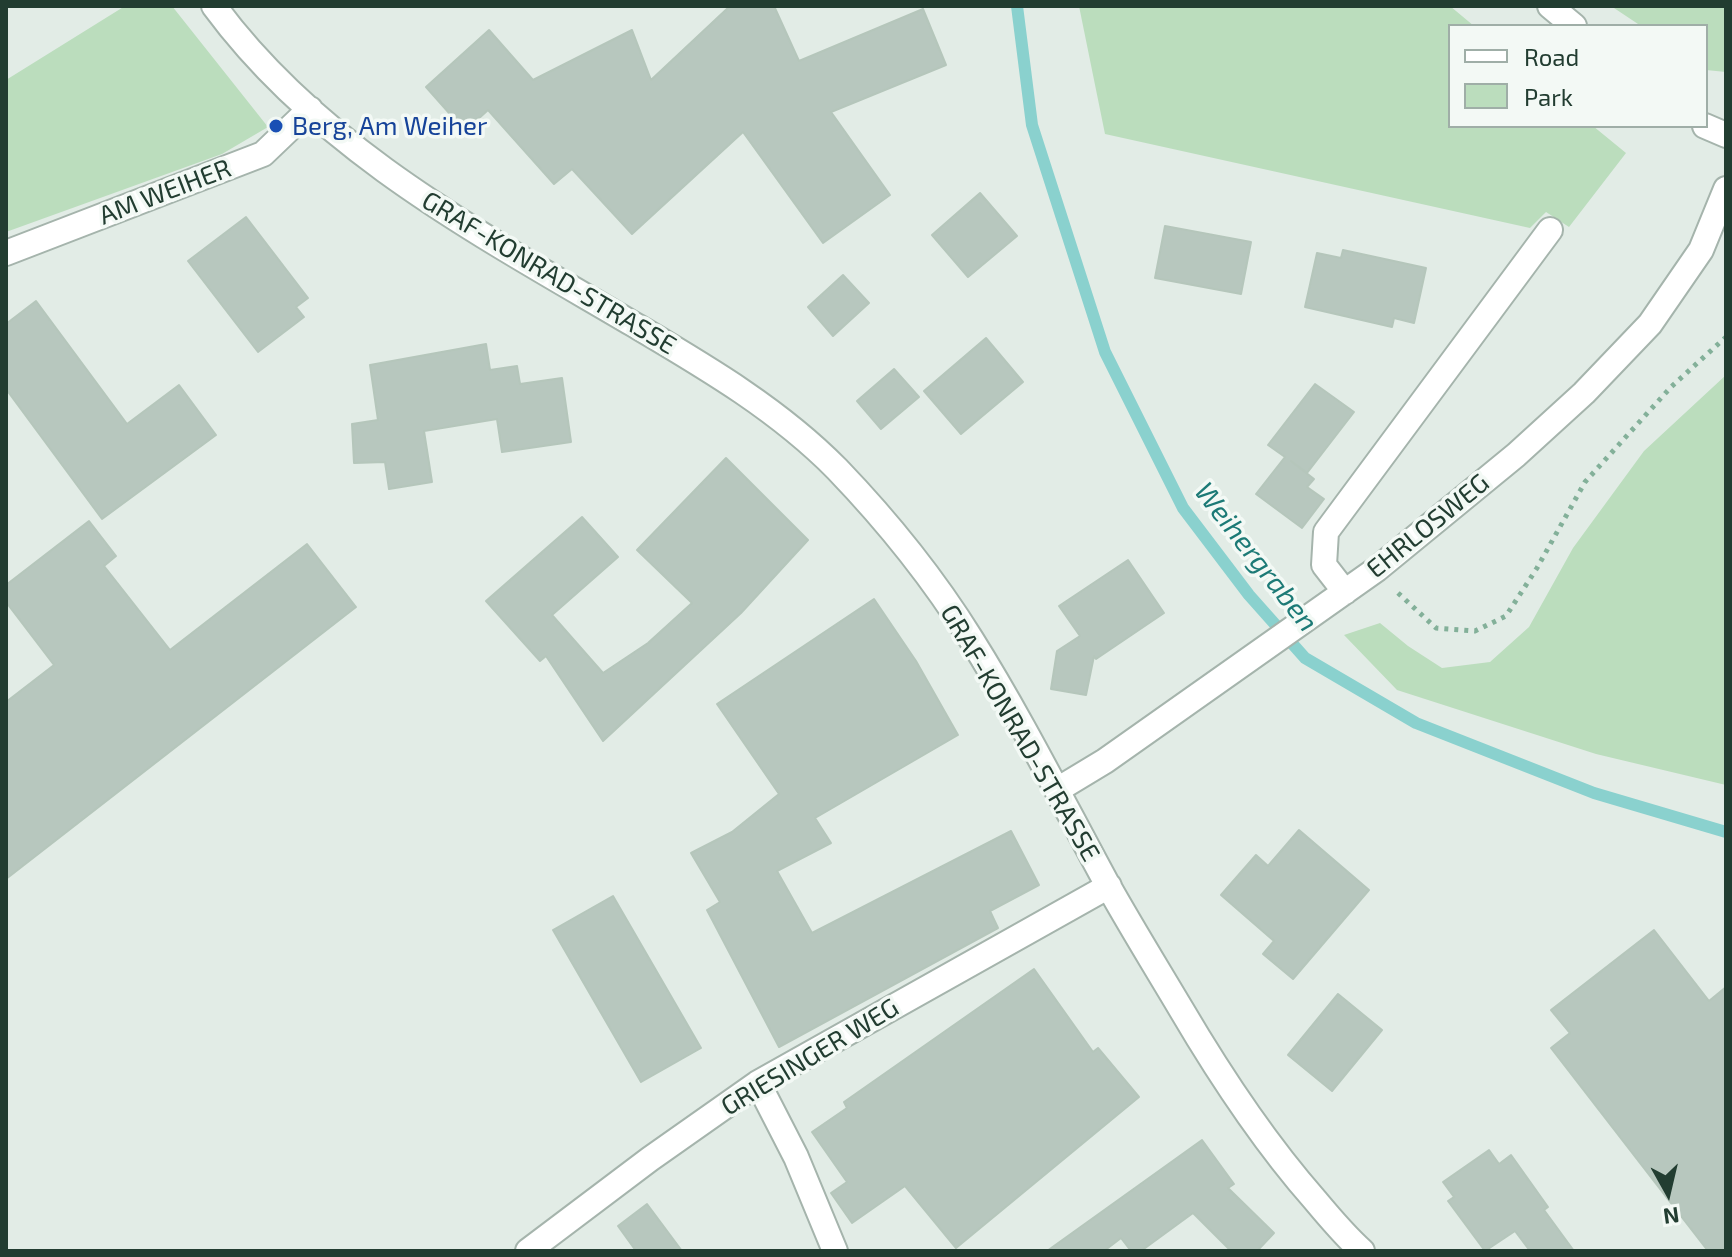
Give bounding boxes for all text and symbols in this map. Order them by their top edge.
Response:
legend [1448,24,1708,128]
text: Road [1524,42,1579,71]
text: Park [1524,82,1573,111]
place label: Berg, Am Weiher [292,110,487,142]
marker: Berg, Am Weiher [267,117,285,135]
street label: AM WEIHER [95,153,235,231]
street label: GRAF-KONRAD-STRASSE [416,185,682,361]
street label: EHRLOSWEG [1361,467,1495,585]
water label: Weihergraben [1187,476,1325,638]
street label: GRAF-KONRAD-STRASSE [934,599,1106,867]
street label: GRIESINGER WEG [716,992,904,1122]
north arrow [1628,1153,1708,1233]
text: N [1662,1203,1681,1231]

